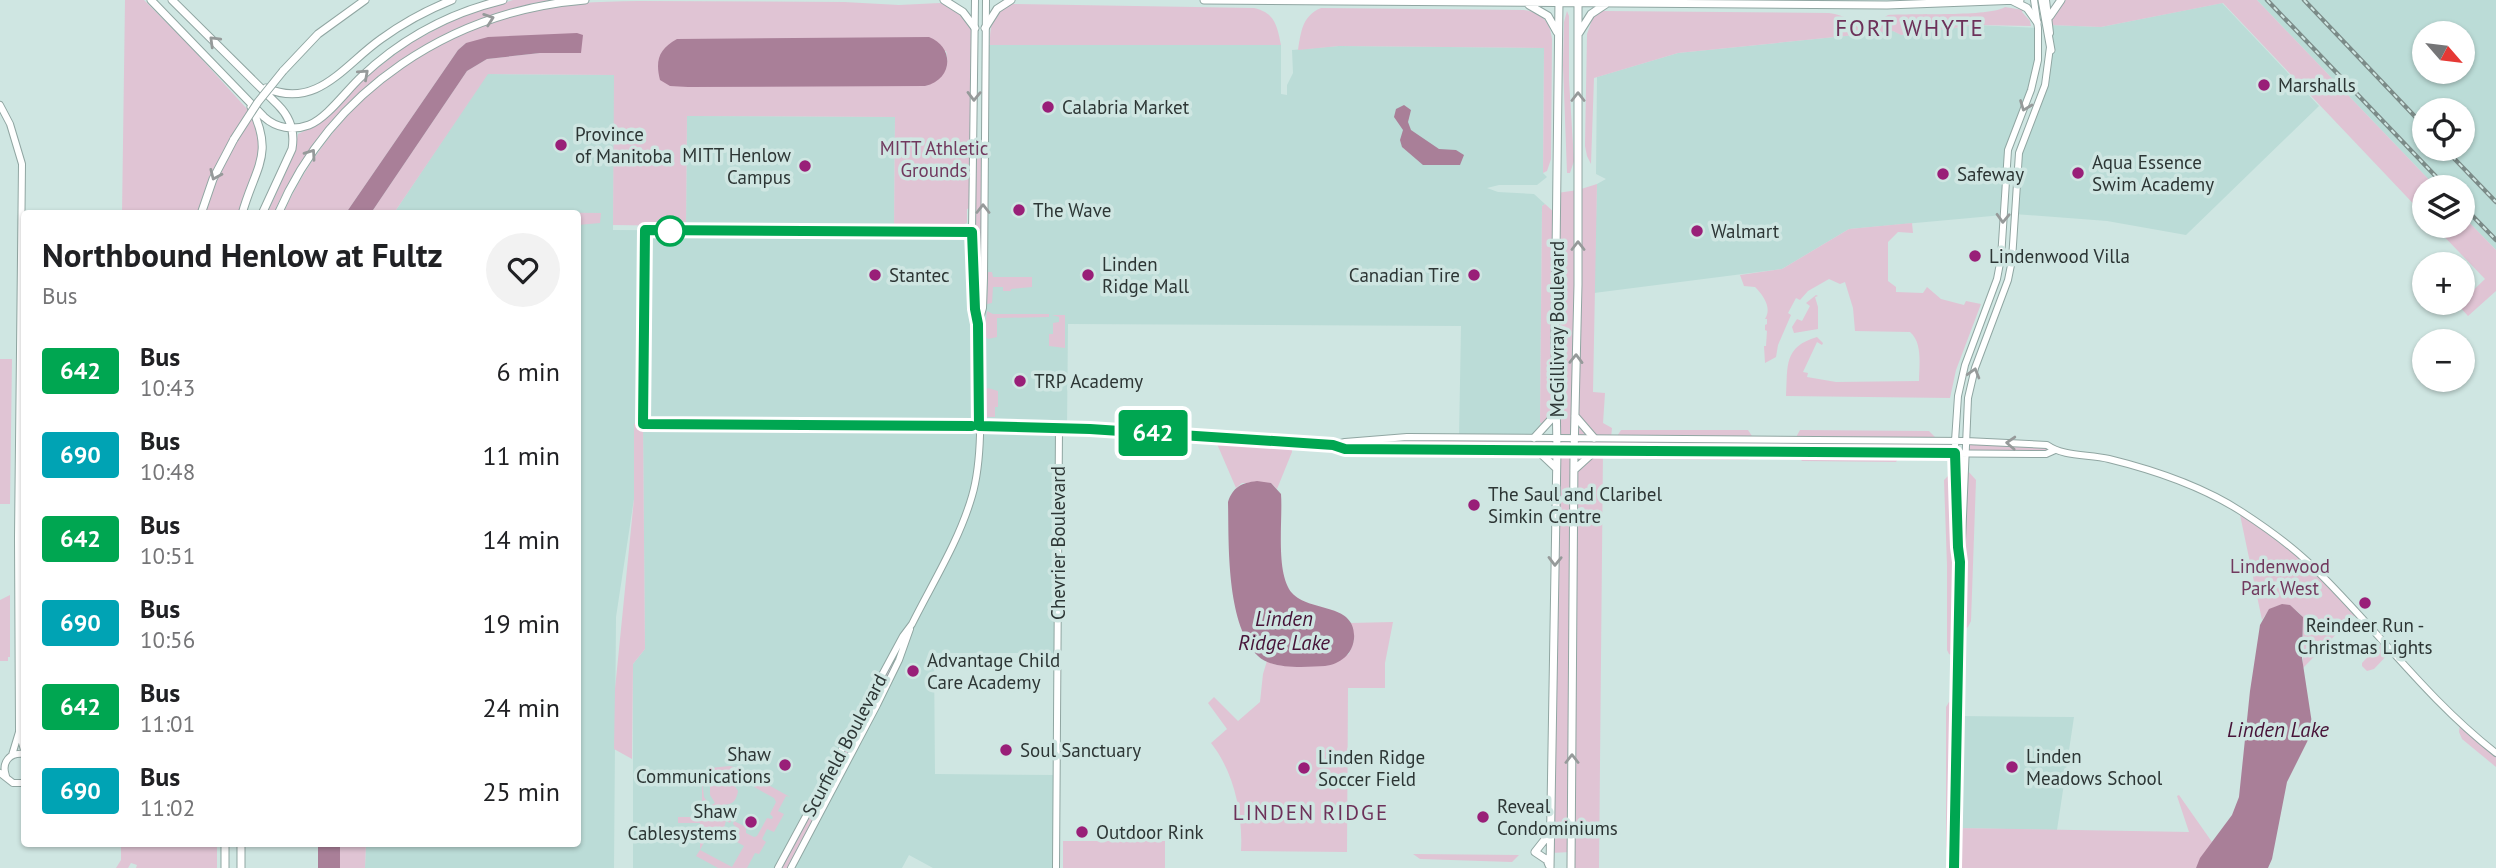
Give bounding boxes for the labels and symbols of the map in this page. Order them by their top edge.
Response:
one-way arrow [482,13,495,27]
district label: FORT WHYTE [1835,13,1985,42]
north arrow [2412,21,2474,84]
one-way arrow [209,37,222,50]
one-way arrow [356,70,369,83]
place label: Marshalls [2278,73,2356,97]
marker: Marshalls [2256,77,2272,93]
one-way arrow [966,91,981,102]
one-way arrow [1570,91,1586,101]
place label: Calabria Market [1062,95,1190,119]
marker: Calabria Market [1040,99,1056,115]
one-way arrow [2020,99,2034,111]
place label: Province of Manitoba [575,122,672,168]
park label: MITT Athletic Grounds [880,136,988,182]
marker: Province of Manitoba [553,137,569,153]
place label: MITT Henlow Campus [682,143,791,189]
one-way arrow [303,149,315,162]
place label: Aqua Essence Swim Academy [2092,150,2214,196]
marker: MITT Henlow Campus [797,158,813,174]
place label: Safeway [1957,162,2024,186]
marker: Aqua Essence Swim Academy [2070,165,2086,181]
marker: Safeway [1935,166,1951,182]
one-way arrow [210,168,224,180]
place label: The Wave [1033,198,1111,222]
marker: The Wave [1011,202,1027,218]
one-way arrow [976,203,991,214]
one-way arrow [1995,213,2011,224]
unlabelled marker [655,216,685,246]
place label: Walmart [1711,219,1780,243]
marker: Walmart [1689,223,1705,239]
one-way arrow [1570,240,1586,251]
street label: McGillivray Boulevard [1545,241,1569,417]
place label: Lindenwood Villa [1989,244,2130,268]
marker: Lindenwood Villa [1967,248,1983,264]
place label: Linden Ridge Mall [1102,252,1190,298]
place label: Stantec [889,263,950,287]
place label: Canadian Tire [1349,263,1460,287]
marker: Stantec [867,267,883,283]
marker: Linden Ridge Mall [1080,267,1096,283]
marker: Canadian Tire [1466,267,1482,283]
one-way arrow [1569,353,1584,364]
one-way arrow [1966,367,1980,379]
place label: TRP Academy [1034,369,1143,393]
marker: TRP Academy [1012,373,1028,389]
line badge: 642 [1113,410,1193,456]
one-way arrow [2006,436,2017,451]
street label: Chevrier Boulevard [1046,466,1070,620]
place label: The Saul and Claribel Simkin Centre [1488,482,1662,528]
marker: The Saul and Claribel Simkin Centre [1466,497,1482,513]
park label: Lindenwood Park West [2230,554,2330,600]
one-way arrow [1547,556,1563,567]
marker: Reindeer Run - Christmas Lights [2357,595,2373,611]
water label: Linden Ridge Lake [1238,605,1330,656]
place label: Reindeer Run - Christmas Lights [2297,613,2433,659]
place label: Advantage Child Care Academy [927,648,1060,694]
marker: Advantage Child Care Academy [905,663,921,679]
street label: Scurfield Boulevard [796,670,892,820]
water label: Linden Lake [2227,716,2329,743]
place label: Soul Sanctuary [1020,738,1141,762]
place label: Shaw Communications [636,742,771,788]
marker: Soul Sanctuary [998,742,1014,758]
place label: Linden Meadows School [2026,744,2163,790]
place label: Linden Ridge Soccer Field [1318,745,1425,791]
one-way arrow [1564,753,1580,763]
marker: Shaw Communications [777,757,793,773]
marker: Linden Meadows School [2004,759,2020,775]
marker: Linden Ridge Soccer Field [1296,760,1312,776]
place label: Reveal Condominiums [1497,794,1618,840]
place label: Shaw Cablesystems [627,799,737,845]
district label: LINDEN RIDGE [1233,799,1389,826]
marker: Reveal Condominiums [1475,809,1491,825]
marker: Shaw Cablesystems [743,814,759,830]
place label: Outdoor Rink [1096,820,1204,844]
marker: Outdoor Rink [1074,824,1090,840]

